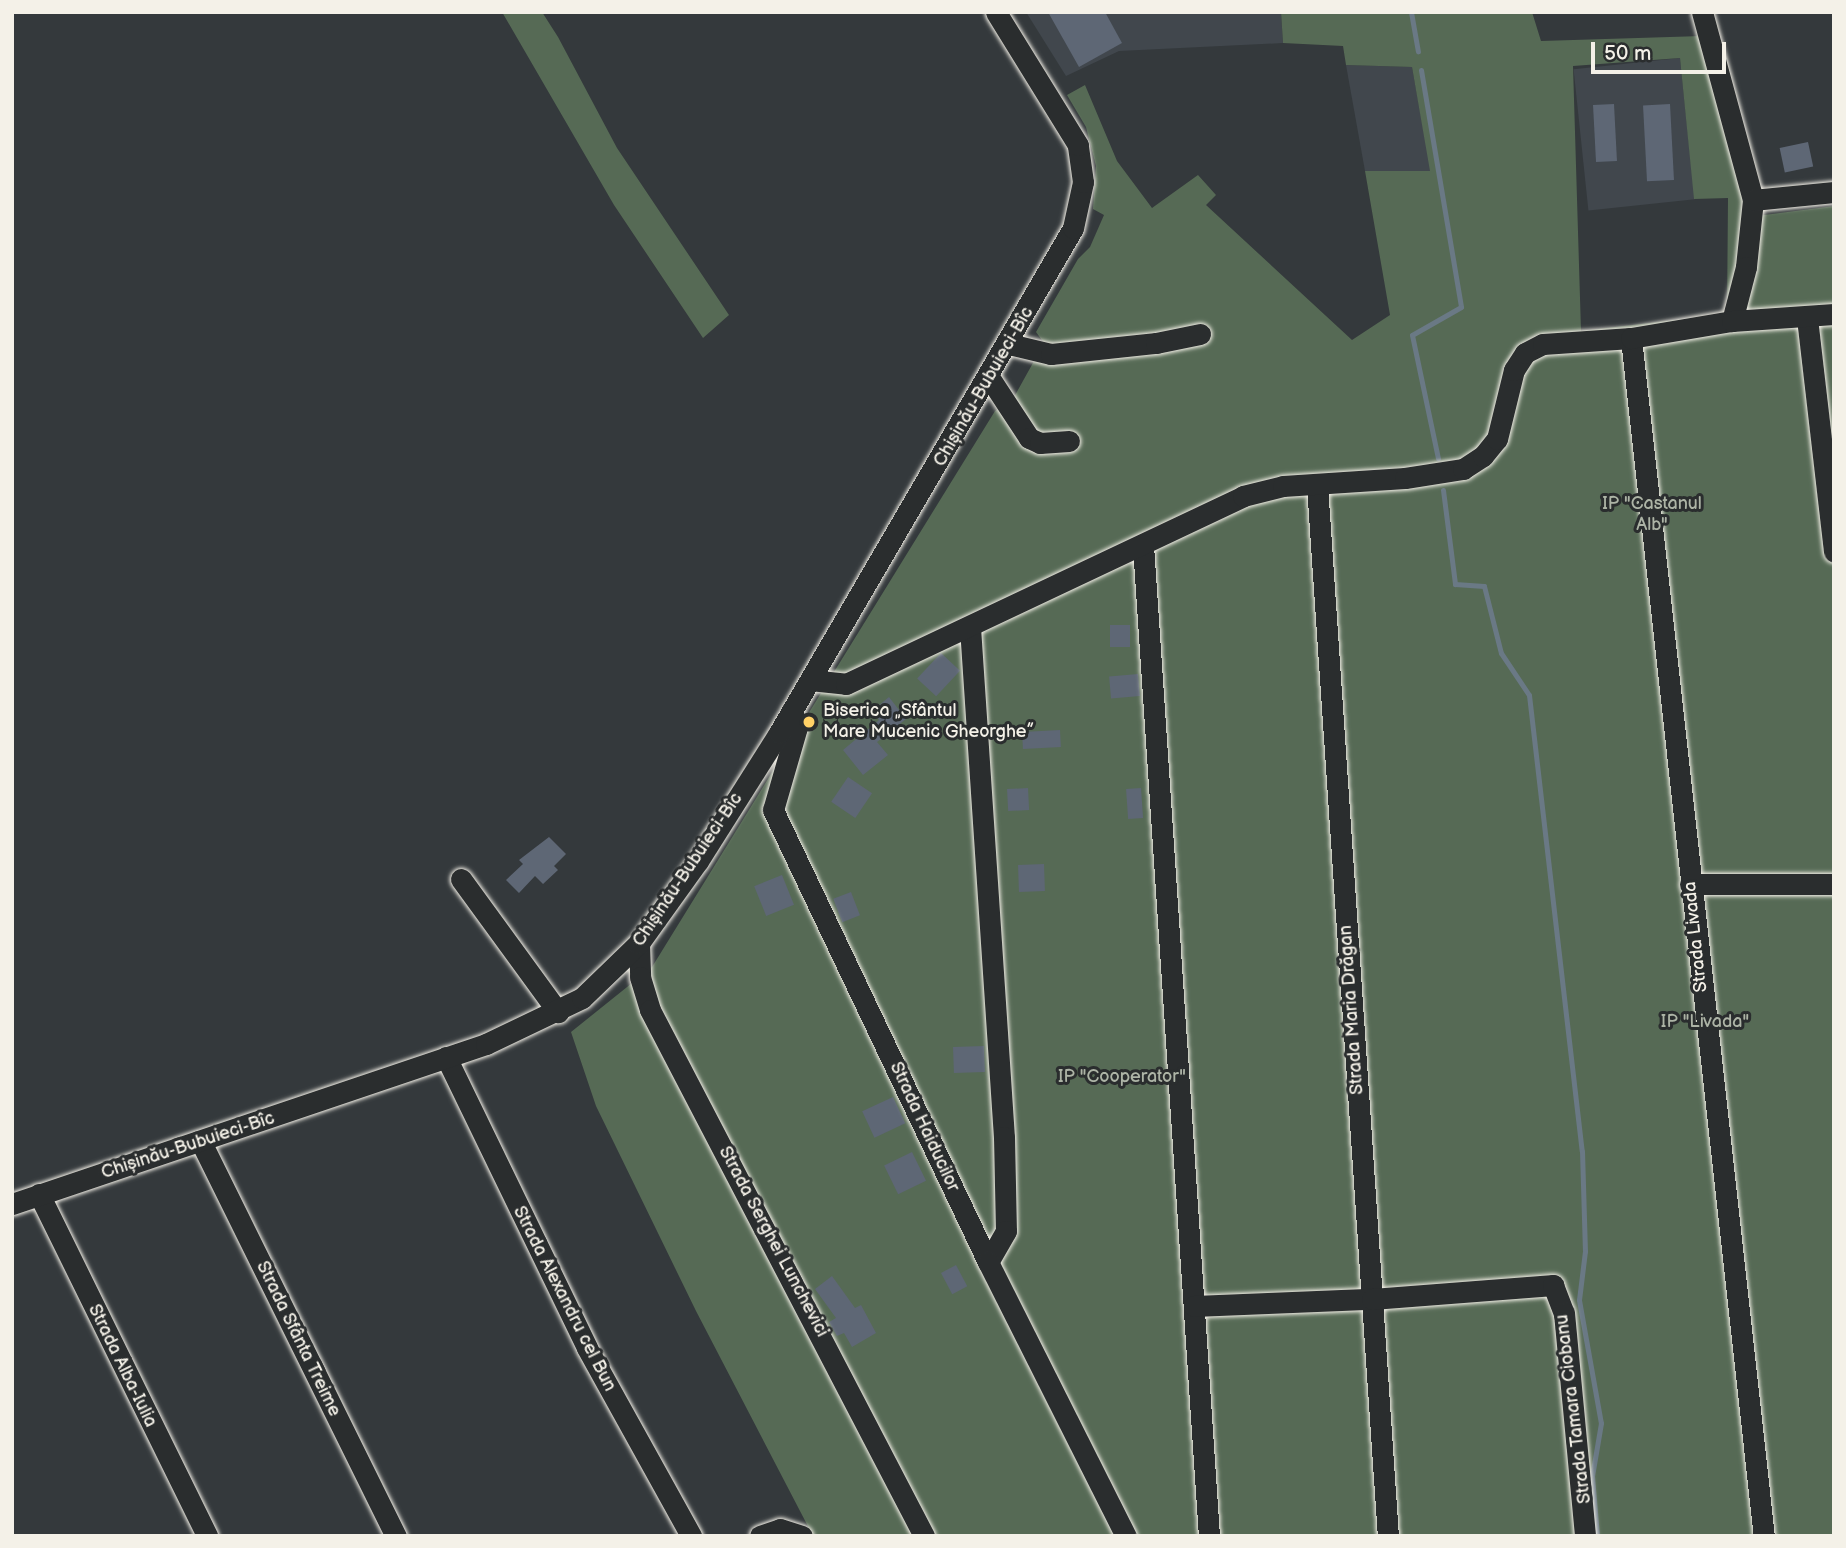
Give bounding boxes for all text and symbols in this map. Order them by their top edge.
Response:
scale bar [1594,28,1729,72]
text: 50 m [1604,41,1651,66]
street label: Chișinău-Bubuieci-Bîc [929,303,1039,471]
park label: IP "Castanul Alb" [1602,494,1702,536]
place label: Biserica „Sfântul Mare Mucenic Gheorghe” [823,701,1034,744]
marker: Biserica „Sfântul Mare Mucenic Gheorghe” [801,714,817,730]
street label: Chișinău-Bubuieci-Bîc [628,789,748,951]
street label: Strada Livada [1679,881,1713,993]
street label: Strada Maria Drăgan [1335,925,1369,1095]
park label: IP "Livada" [1661,1011,1749,1033]
street label: Strada Haiducilor [885,1059,963,1195]
park label: IP "Cooperator" [1058,1066,1186,1088]
street label: Chișinău-Bubuieci-Bîc [99,1108,277,1184]
street label: Strada Serghei Lunchevici [713,1143,833,1341]
street label: Strada Alexandru cel Bun [508,1203,620,1395]
street label: Strada Sfânta Treime [251,1258,345,1420]
street label: Strada Alba-Iulia [83,1301,161,1431]
street label: Strada Tamara Ciobanu [1552,1313,1596,1505]

